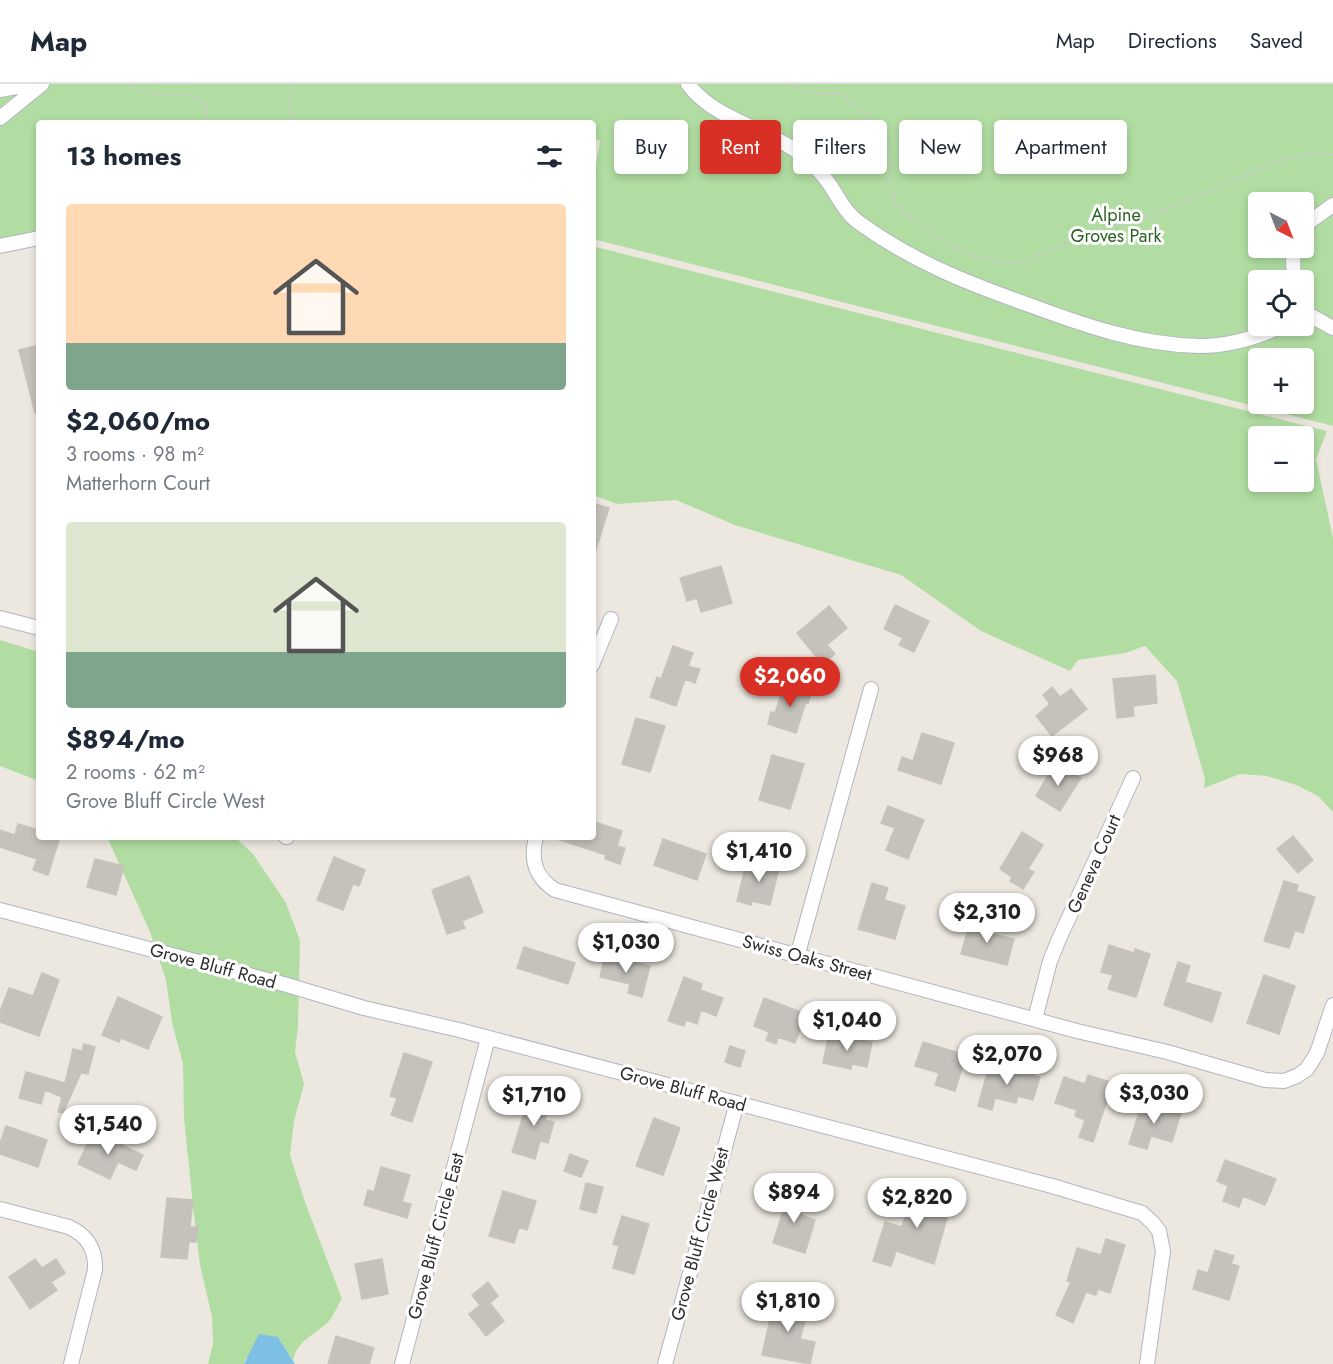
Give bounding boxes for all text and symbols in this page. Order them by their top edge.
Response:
text: Map [30,21,87,62]
text: Map [1056,26,1095,56]
text: Directions [1128,26,1217,56]
text: Saved [1250,26,1303,56]
chip: Buy [614,120,688,174]
chip: Rent [700,120,781,174]
chip: Filters [793,120,887,174]
chip: New [899,120,982,174]
chip: Apartment [994,120,1127,174]
text: 13 homes [66,137,181,175]
icon: filters [533,140,566,173]
north arrow [1248,192,1314,258]
map controls [1248,192,1314,492]
park label: Alpine Groves Park [1070,202,1162,249]
icon: home [262,243,370,351]
button: locate [1248,270,1314,336]
button: + [1248,348,1314,414]
text: $2,060/mo [66,402,210,440]
button: − [1248,426,1314,492]
text: 3 rooms · 98 m² [66,440,204,469]
text: Matterhorn Court [66,469,210,498]
icon: home [262,561,370,669]
pin: $2,060 [741,657,839,708]
text: $2,060 [754,662,826,691]
text: $894/mo [66,720,185,758]
pin: $968 [1022,736,1094,787]
text: $968 [1032,741,1084,770]
text: 2 rooms · 62 m² [66,758,205,787]
text: Grove Bluff Circle West [66,787,264,816]
street label: Geneva Court [1061,810,1128,918]
pin: $1,410 [710,832,808,883]
text: $1,410 [726,837,792,866]
pin: $2,310 [938,893,1036,944]
text: $2,310 [953,898,1021,927]
pin: $1,030 [577,923,675,974]
text: $1,030 [592,928,660,957]
street label: Swiss Oaks Street [739,928,875,988]
street label: Grove Bluff Road [147,937,279,995]
pin: $1,040 [798,1001,896,1052]
text: $1,040 [812,1006,882,1035]
pin: $2,070 [958,1035,1056,1086]
text: $2,070 [972,1040,1042,1069]
street label: Grove Bluff Road [617,1060,749,1118]
pin: $3,030 [1105,1074,1203,1125]
pin: $1,710 [485,1076,583,1127]
text: $3,030 [1119,1079,1189,1108]
text: $1,710 [502,1081,566,1110]
pin: $1,540 [59,1105,157,1156]
text: $1,540 [73,1110,143,1139]
street label: Grove Bluff Circle West [664,1144,736,1324]
street label: Grove Bluff Circle East [401,1149,471,1322]
pin: $894 [758,1173,830,1224]
text: $894 [768,1178,820,1207]
pin: $2,820 [868,1178,966,1229]
text: $2,820 [882,1183,952,1212]
pin: $1,810 [739,1282,837,1333]
text: $1,810 [755,1287,821,1316]

